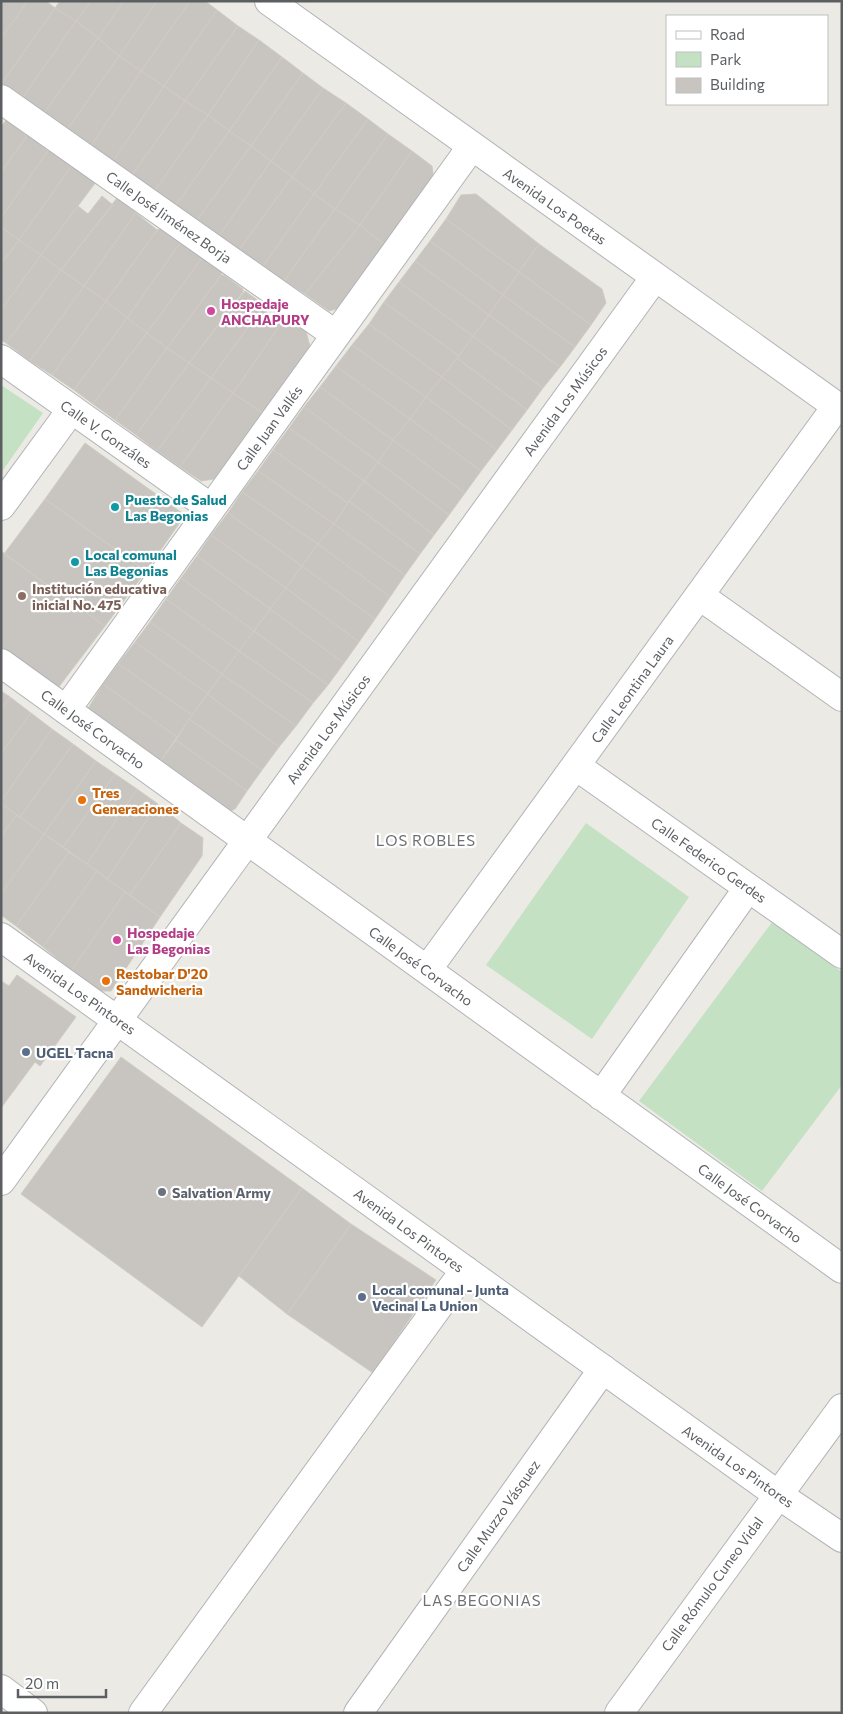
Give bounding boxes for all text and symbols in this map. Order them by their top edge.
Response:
legend [666,15,828,105]
text: Road [710,25,745,43]
text: Park [710,50,741,68]
text: Building [710,75,765,93]
street label: Avenida Los Poetas [500,164,610,248]
street label: Calle José Jiménez Borja [103,167,235,267]
place label: Hospedaje ANCHAPURY [221,295,310,328]
marker: Hospedaje ANCHAPURY [205,305,217,317]
street label: Avenida Los Músicos [520,343,610,459]
street label: Calle Juan Vallés [232,382,306,474]
street label: Calle V. Gonzáles [57,396,155,472]
place label: Puesto de Salud Las Begonias [125,491,227,524]
marker: Puesto de Salud Las Begonias [109,501,121,513]
place label: Local comunal Las Begonias [85,546,177,579]
marker: Local comunal Las Begonias [69,556,81,568]
place label: Institución educativa inicial No. 475 [32,580,167,613]
marker: Institución educativa inicial No. 475 [16,590,28,602]
street label: Calle Leontina Laura [587,632,677,746]
street label: Avenida Los Músicos [283,671,373,787]
street label: Calle José Corvacho [38,686,148,772]
place label: Tres Generaciones [92,784,180,817]
marker: Tres Generaciones [76,794,88,806]
street label: Calle Federico Gerdes [648,814,770,906]
district label: LOS ROBLES [376,831,476,849]
street label: Calle José Corvacho [366,923,476,1009]
place label: Hospedaje Las Begonias [127,924,211,957]
marker: Hospedaje Las Begonias [111,934,123,946]
street label: Avenida Los Pintores [21,948,139,1038]
place label: Restobar D'20 Sandwicheria [116,965,208,998]
marker: Restobar D'20 Sandwicheria [100,975,112,987]
place label: UGEL Tacna [36,1044,113,1061]
marker: UGEL Tacna [20,1046,32,1058]
street label: Calle José Corvacho [695,1160,805,1246]
place label: Salvation Army [172,1184,271,1201]
street label: Avenida Los Pintores [351,1184,467,1276]
marker: Salvation Army [156,1186,168,1198]
place label: Local comunal - Junta Vecinal La Union [372,1281,509,1314]
marker: Local comunal - Junta Vecinal La Union [356,1291,368,1303]
street label: Avenida Los Pintores [679,1421,797,1511]
street label: Calle Muzzo Vásquez [453,1457,543,1575]
street label: Calle Rómulo Cuneo Vidal [657,1513,767,1655]
district label: LAS BEGONIAS [422,1591,542,1609]
scale bar [18,1666,105,1698]
text: 20 m [25,1674,59,1692]

